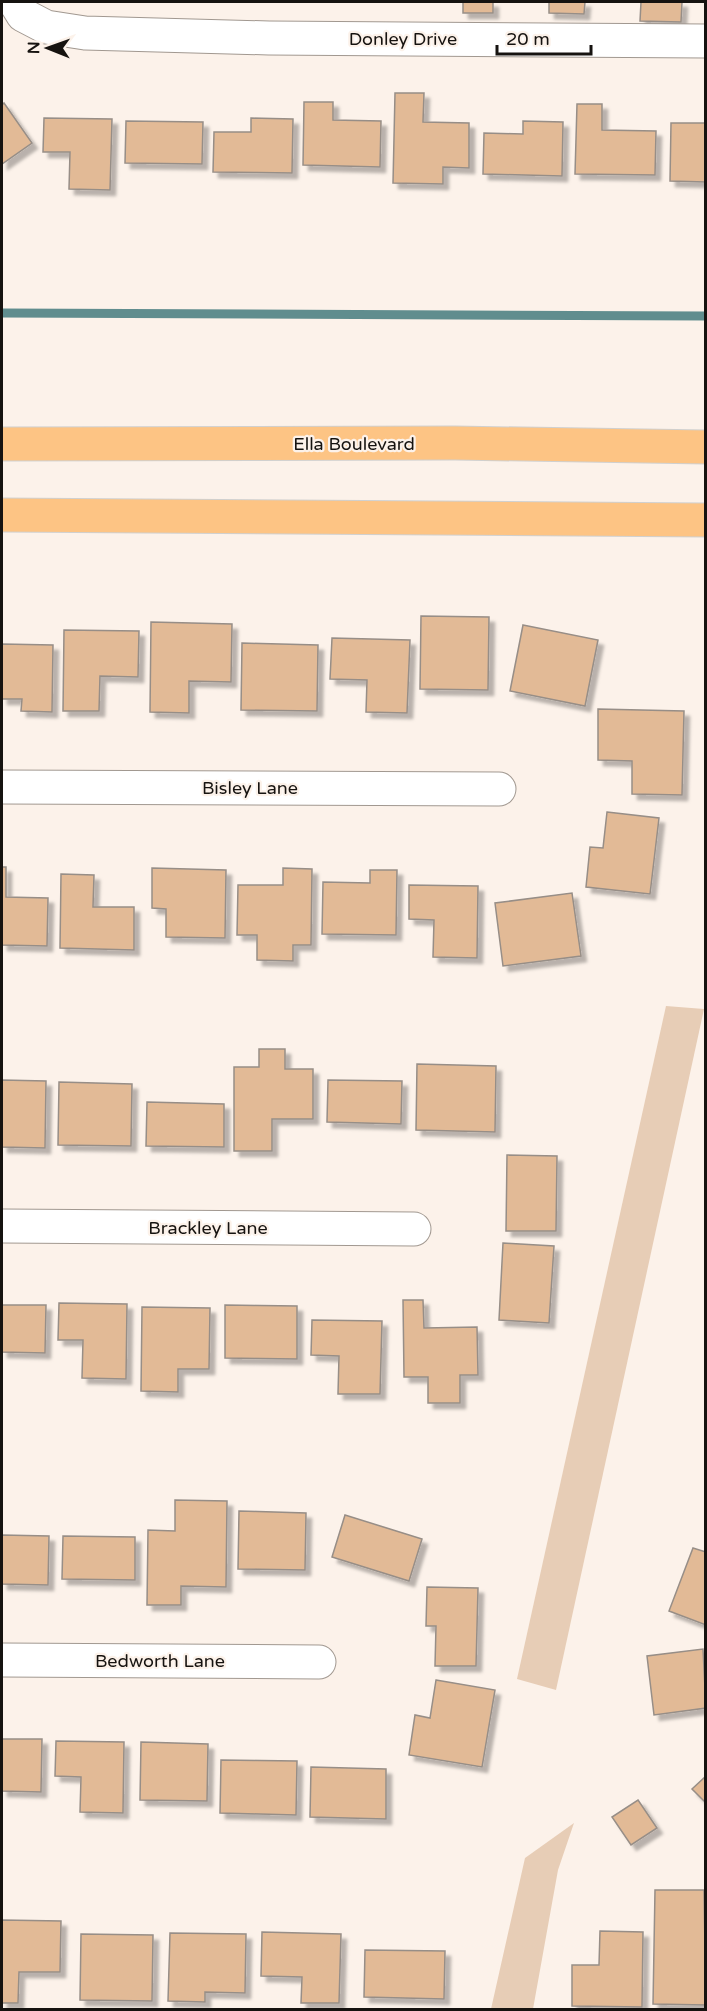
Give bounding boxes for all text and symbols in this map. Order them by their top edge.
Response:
north arrow [18,18,78,78]
scale bar [497,18,592,56]
street label: Donley Drive [349,28,457,50]
text: 20 m [506,28,550,50]
text: N [24,41,44,54]
street label: Ella Boulevard [293,433,415,455]
street label: Bisley Lane [202,777,298,799]
street label: Brackley Lane [148,1217,268,1239]
street label: Bedworth Lane [95,1650,225,1672]

